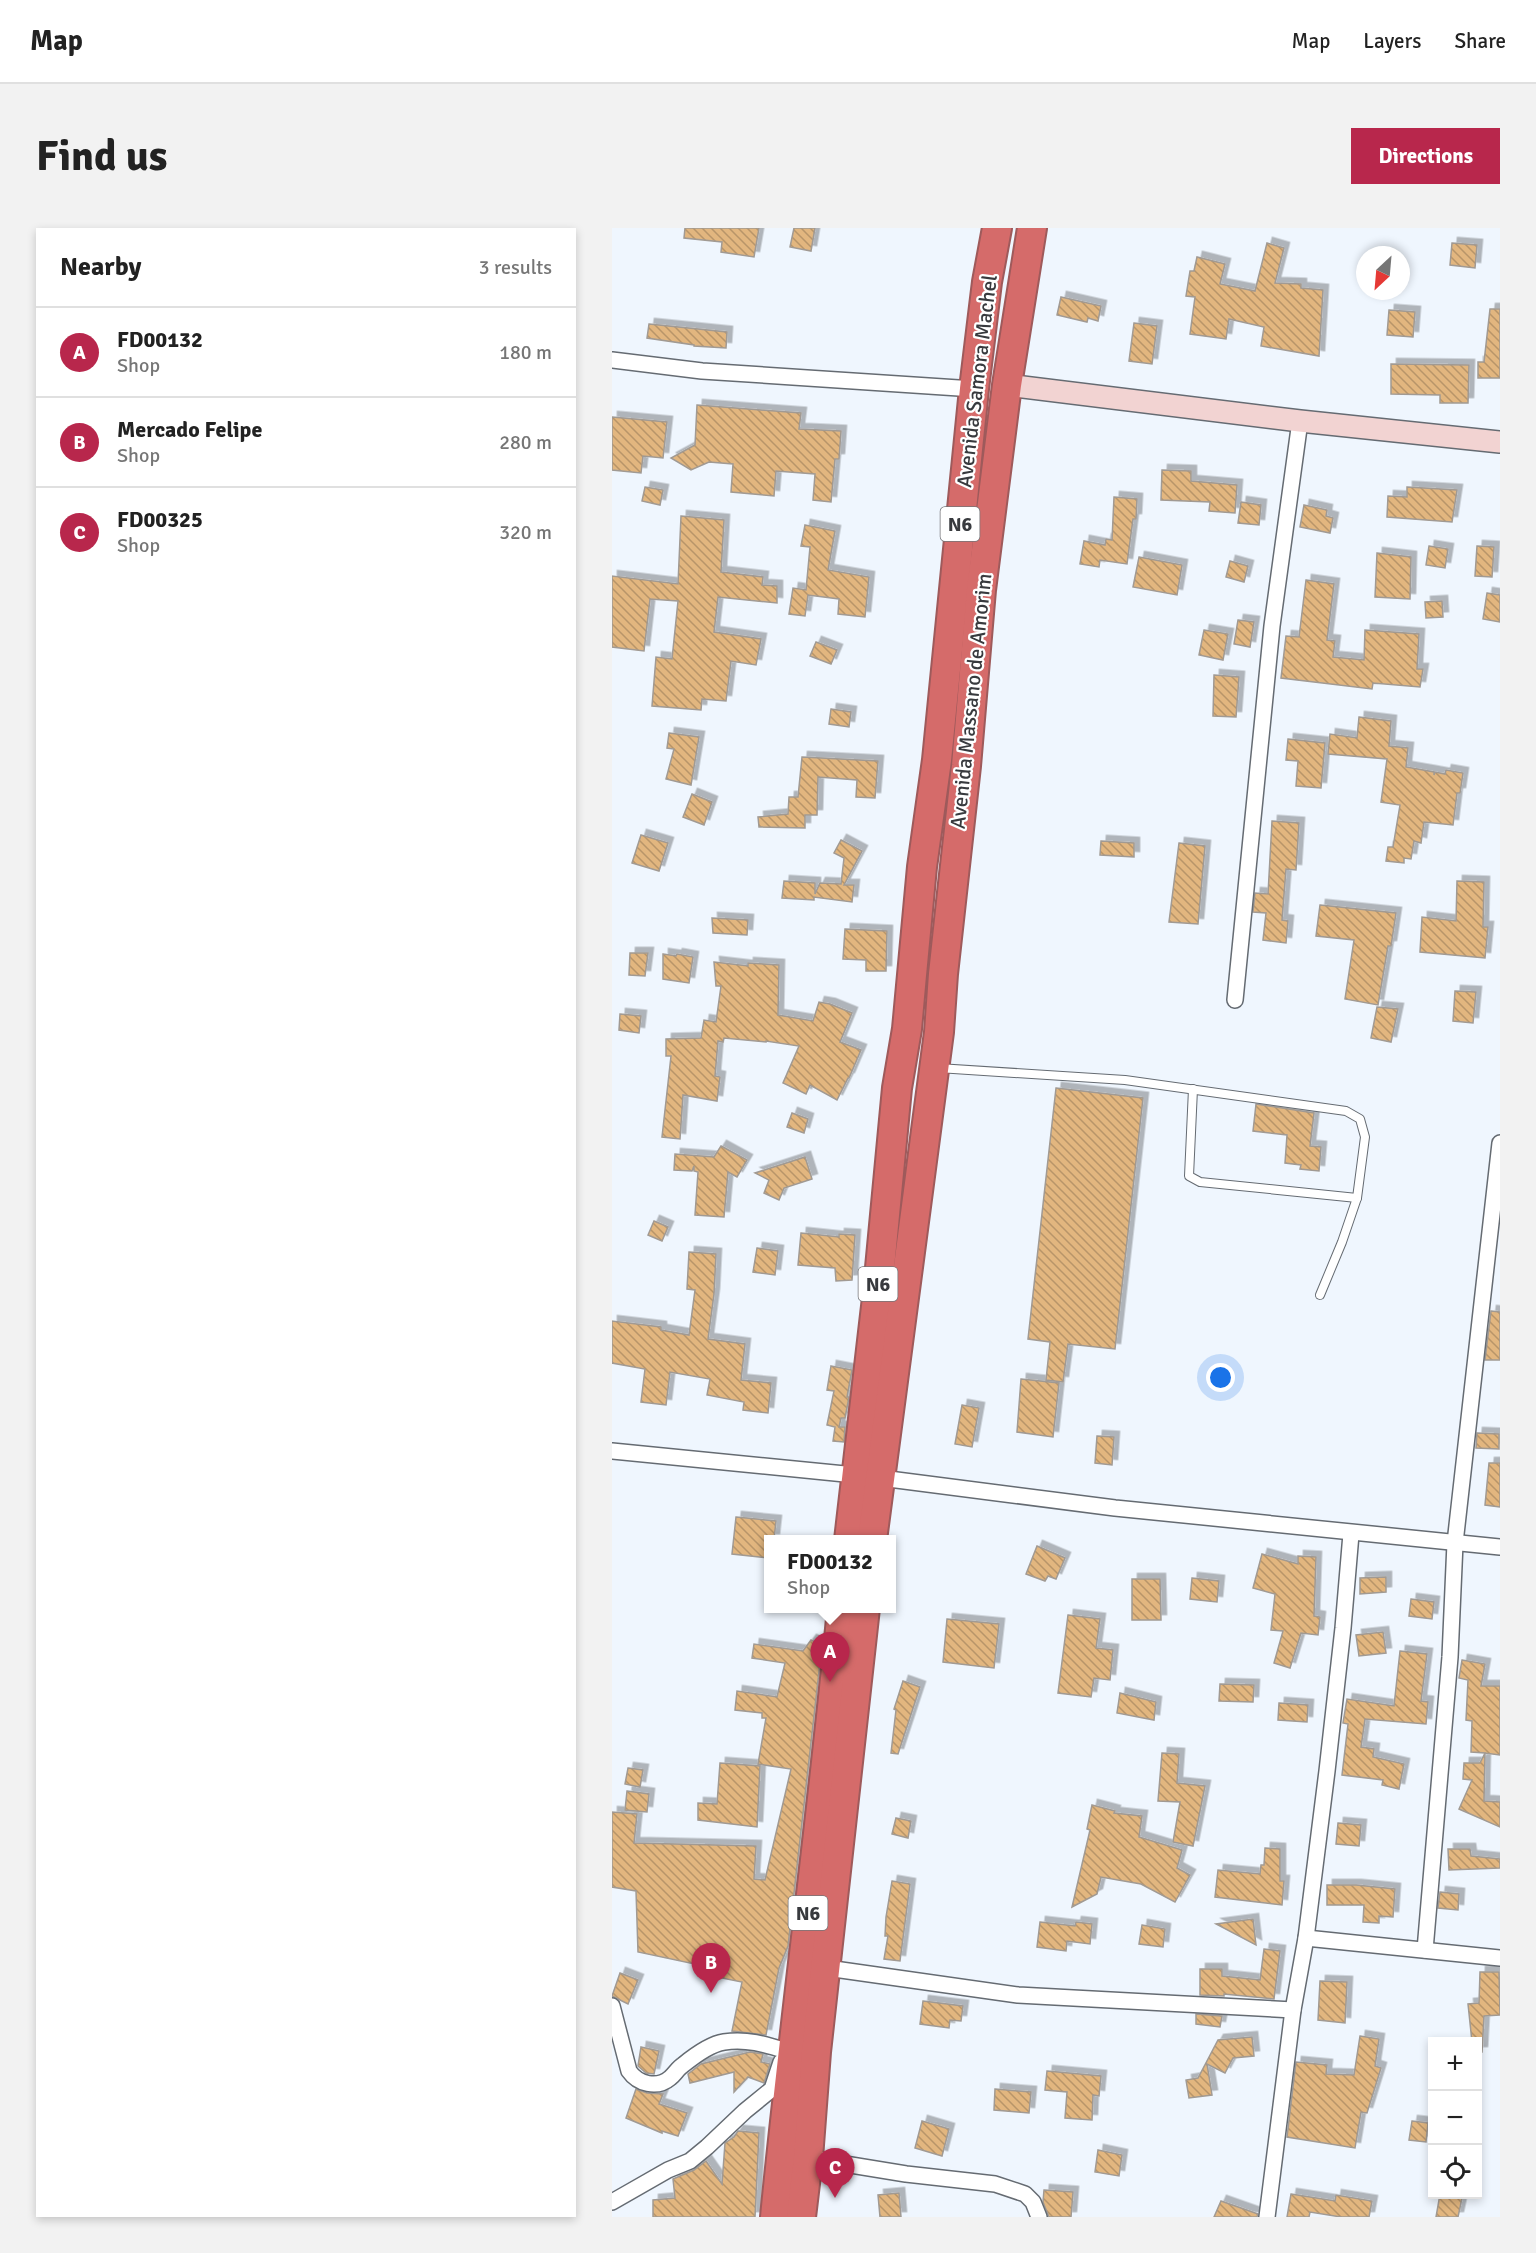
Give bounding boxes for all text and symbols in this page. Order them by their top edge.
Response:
text: Map [30,24,83,58]
text: Map [1292,28,1330,54]
text: Layers [1363,28,1421,54]
text: Share [1454,28,1506,54]
button: Directions [1351,128,1500,184]
text: Find us [36,131,167,182]
north arrow [1356,246,1410,300]
text: Nearby [60,251,141,283]
text: 3 results [479,255,552,280]
street label: Avenida Samora Machel [951,273,1003,489]
text: FD00132 [117,326,203,353]
text: A [73,340,86,365]
text: 180 m [499,340,552,365]
text: Shop [117,353,160,378]
text: Mercado Felipe [117,416,262,443]
text: B [73,430,86,455]
text: 280 m [499,430,552,455]
text: Shop [117,443,160,468]
text: FD00325 [117,506,203,533]
road number: N6 [940,507,980,541]
text: C [73,520,86,545]
text: 320 m [499,520,552,545]
text: Shop [117,533,160,558]
street label: Avenida Massano de Amorim [945,572,997,830]
road number: N6 [858,1267,898,1301]
your location [1206,1363,1235,1392]
popup [764,1535,896,1613]
text: FD00132 [787,1548,873,1575]
text: Shop [787,1575,830,1600]
pin: A [810,1632,850,1682]
road number: N6 [788,1896,828,1930]
pin: B [692,1944,730,1993]
map controls [1428,2037,1482,2199]
button: + [1428,2037,1482,2091]
button: − [1428,2091,1482,2145]
button: locate [1428,2145,1482,2199]
pin: C [816,2148,854,2198]

